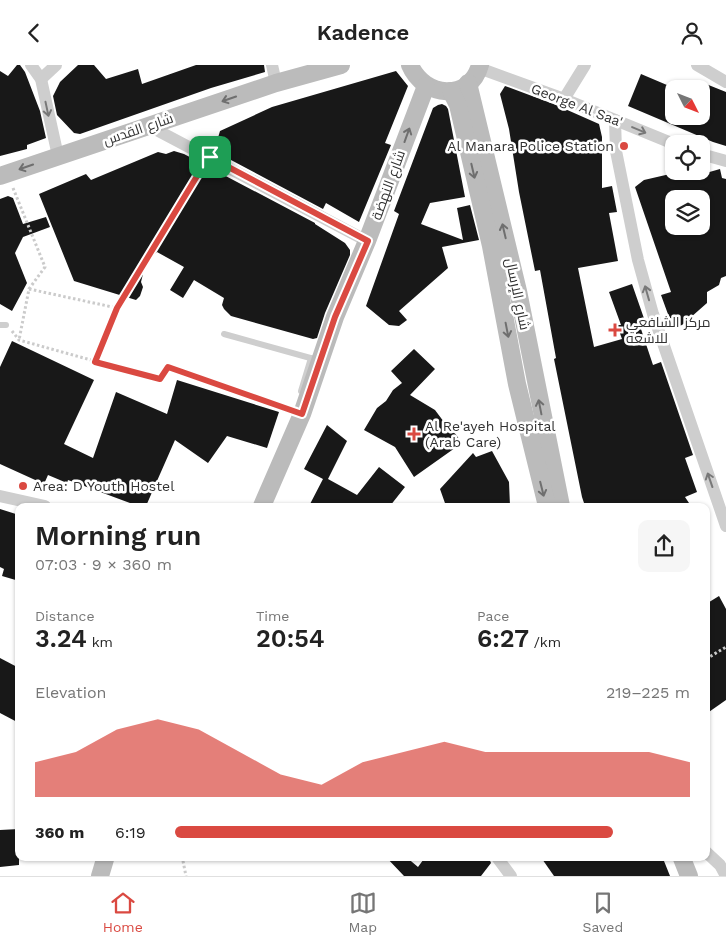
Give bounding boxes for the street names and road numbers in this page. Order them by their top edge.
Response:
street label: George Al Saa' [529,80,625,130]
street label: شارع القدس [101,110,175,149]
street label: شارع النهضة [368,148,409,222]
street label: شارع الإرسال [502,256,533,332]

